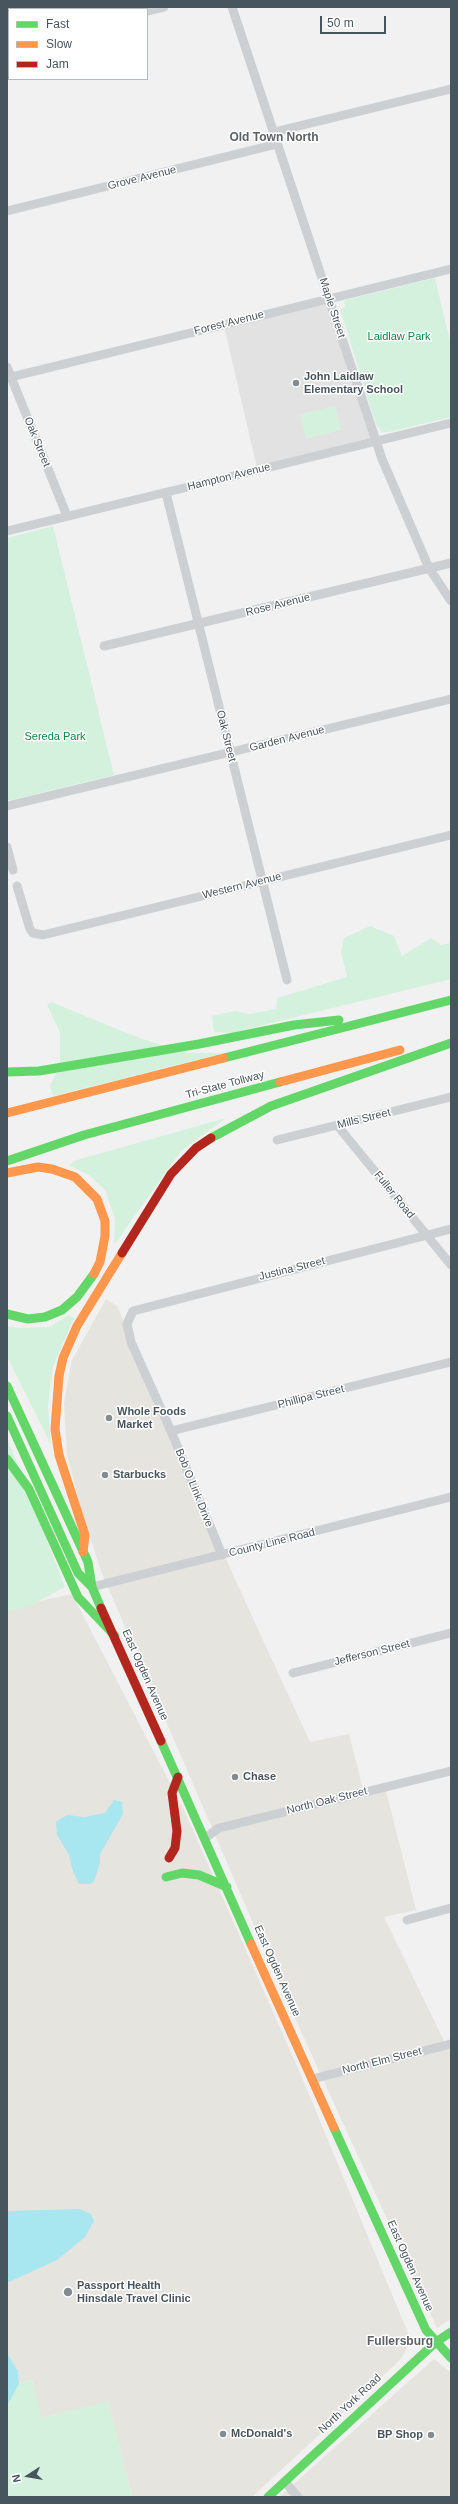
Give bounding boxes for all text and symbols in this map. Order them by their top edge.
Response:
legend [8,8,148,80]
scale bar [322,8,388,34]
text: 50 m [327,16,354,30]
text: Fast [46,17,69,31]
text: Slow [46,37,72,51]
text: Jam [46,57,69,71]
district label: Old Town North [229,131,319,145]
street label: Grove Avenue [106,163,178,193]
street label: Maple Street [316,276,348,340]
street label: Forest Avenue [193,308,265,338]
park label: Laidlaw Park [368,330,430,344]
place label: John Laidlaw Elementary School [304,370,403,396]
marker: John Laidlaw Elementary School [291,378,301,388]
street label: Oak Street [21,415,53,469]
street label: Hampton Avenue [186,460,272,494]
street label: Rose Avenue [244,591,312,619]
street label: Oak Street [213,709,239,763]
street label: Garden Avenue [248,723,326,755]
park label: Sereda Park [24,730,86,744]
street label: Western Avenue [201,870,283,902]
street label: Tri-State Tollway [184,1068,266,1102]
street label: Mills Street [336,1106,392,1132]
street label: Fuller Road [371,1169,417,1221]
street label: Justina Street [258,1254,326,1284]
street label: Phillipa Street [276,1382,346,1412]
place label: Whole Foods Market [117,1405,186,1431]
marker: Whole Foods Market [104,1413,114,1423]
street label: Bob O Link Drive [172,1447,216,1529]
place label: Starbucks [113,1468,166,1482]
marker: Starbucks [100,1470,110,1480]
street label: County Line Road [228,1526,316,1560]
street label: East Ogden Avenue [119,1627,171,1723]
street label: Jefferson Street [333,1637,411,1669]
place label: Chase [243,1770,276,1784]
marker: Chase [230,1772,240,1782]
street label: North Oak Street [285,1785,369,1817]
street label: East Ogden Avenue [251,1923,303,2019]
street label: North Elm Street [341,2045,423,2077]
street label: East Ogden Avenue [384,2218,436,2314]
place label: Passport Health Hinsdale Travel Clinic [77,2279,191,2305]
marker: Passport Health Hinsdale Travel Clinic [62,2286,74,2298]
district label: Fullersburg [367,2335,433,2349]
street label: North York Road [316,2372,384,2436]
place label: McDonald's [231,2427,292,2441]
place label: BP Shop [377,2428,423,2442]
marker: McDonald's [218,2429,228,2439]
marker: BP Shop [426,2430,436,2440]
north arrow [8,2456,48,2496]
text: N [10,2473,23,2484]

